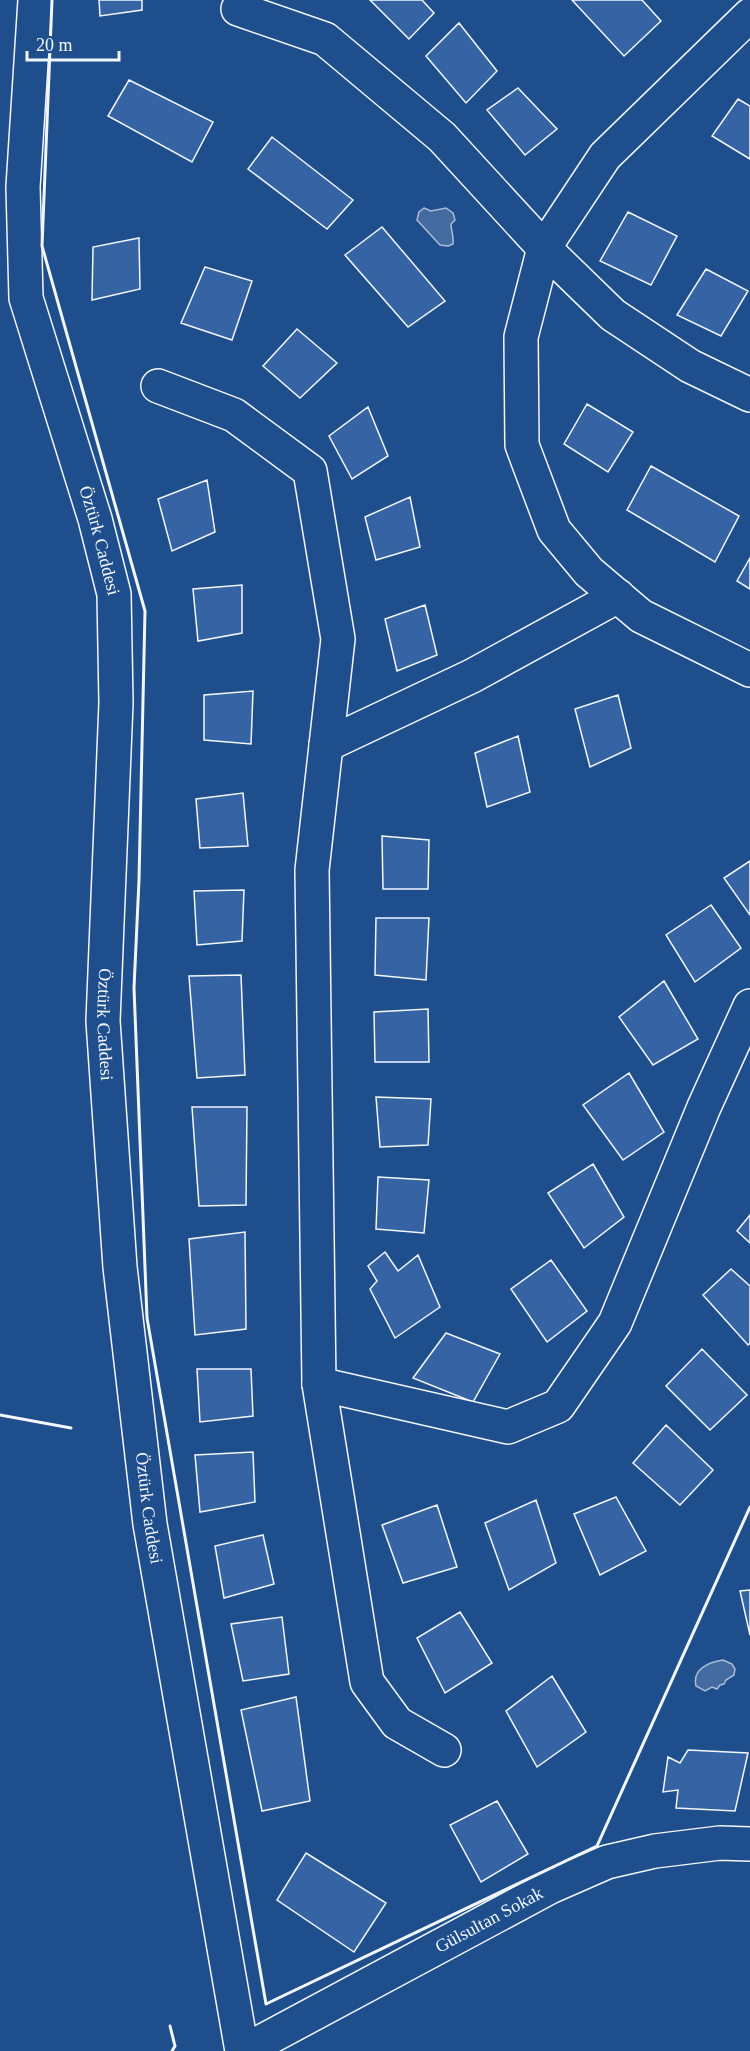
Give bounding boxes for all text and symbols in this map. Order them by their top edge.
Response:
scale bar [27,24,118,62]
text: 20 m [36,35,73,55]
street label: Öztürk Caddesi [75,483,124,597]
street label: Öztürk Caddesi [93,968,117,1081]
street label: Öztürk Caddesi [132,1451,167,1565]
street label: Gülsultan Sokak [432,1883,546,1957]

